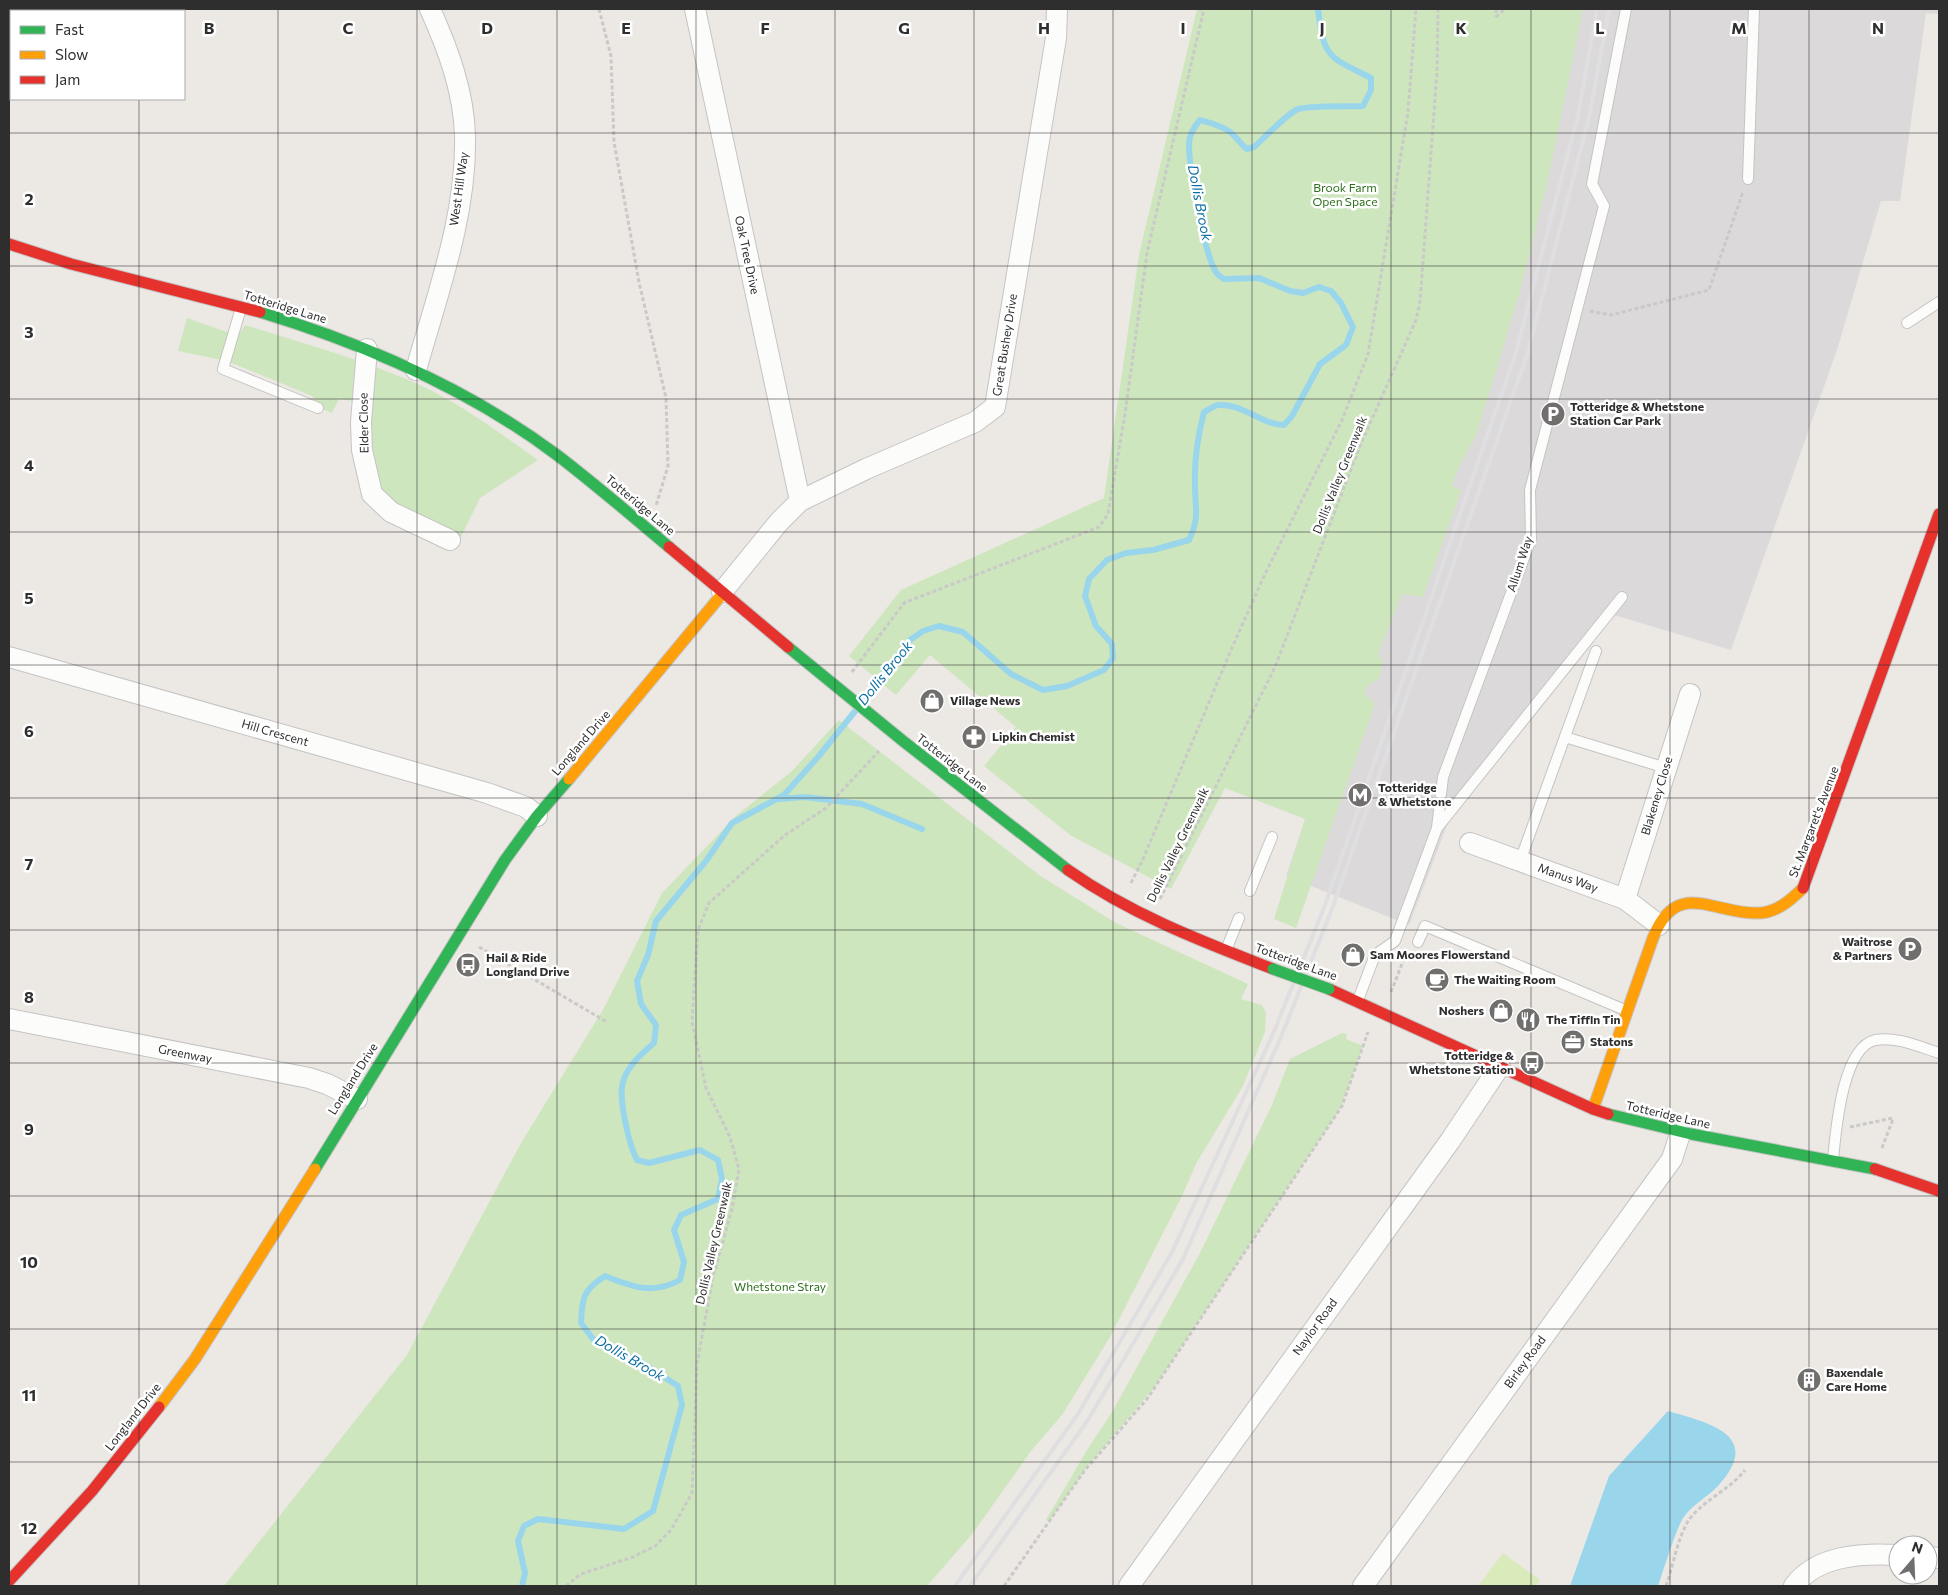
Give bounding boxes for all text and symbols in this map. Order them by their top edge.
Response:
legend [10,10,185,100]
text: B [204,18,215,37]
text: C [343,18,354,37]
text: D [481,18,493,37]
text: E [621,18,631,37]
text: F [760,18,770,37]
text: G [898,18,910,37]
text: H [1038,18,1050,37]
text: I [1180,18,1186,37]
text: J [1319,18,1325,37]
text: K [1455,18,1467,37]
text: L [1595,18,1605,37]
text: M [1731,18,1747,37]
text: N [1872,18,1884,37]
text: Fast [55,20,84,38]
text: Slow [55,45,88,63]
text: Jam [55,70,80,88]
street label: West Hill Way [446,151,470,227]
water label: Dollis Brook [1185,163,1216,243]
park label: Brook Farm Open Space [1312,180,1378,208]
text: 2 [24,189,34,208]
street label: Oak Tree Drive [733,214,763,295]
street label: Totteridge Lane [242,287,329,325]
street label: Great Bushey Drive [989,293,1019,397]
text: 3 [24,322,34,341]
street label: Elder Close [355,393,371,453]
place label: Totteridge & Whetstone Station Car Park [1570,399,1704,427]
parking icon: Totteridge & Whetstone Station Car Park [1540,401,1566,427]
street label: Dollis Valley Greenwalk [1309,413,1369,536]
text: 4 [24,455,34,474]
street label: Totteridge Lane [603,471,678,537]
street label: Allum Way [1503,534,1535,593]
text: 5 [24,588,34,607]
water label: Dollis Brook [854,637,916,708]
shop icon: Village News [919,688,945,714]
place label: Village News [950,693,1021,707]
street label: Longland Drive [548,707,612,778]
street label: Hill Crescent [240,716,311,748]
text: 6 [24,721,34,740]
pharmacy icon: Lipkin Chemist [961,724,987,750]
place label: Lipkin Chemist [992,729,1075,743]
street label: Totteridge Lane [914,730,991,794]
street label: Blakeney Close [1637,755,1675,837]
street label: St. Margaret's Avenue [1785,764,1841,879]
place label: Totteridge & Whetstone [1378,780,1451,808]
metro station icon: Totteridge & Whetstone [1347,782,1373,808]
street label: Dollis Valley Greenwalk [1143,785,1211,904]
text: 7 [25,854,34,873]
street label: Manus Way [1536,860,1600,894]
place label: Waitrose & Partners [1833,934,1892,962]
parking icon: Waitrose & Partners [1897,936,1923,962]
street label: Totteridge Lane [1253,940,1339,982]
shop icon: Sam Moores Flowerstand [1340,942,1366,968]
place label: Sam Moores Flowerstand [1370,947,1510,961]
place label: Hail & Ride Longland Drive [486,950,569,978]
bus stop icon: Hail & Ride Longland Drive [455,952,481,978]
cafe icon: The Waiting Room [1424,967,1450,993]
place label: The Waiting Room [1454,972,1556,986]
text: 8 [24,987,34,1006]
shop icon: Noshers [1488,998,1514,1024]
place label: Noshers [1439,1003,1484,1017]
restaurant icon: The Tiffin Tin [1515,1007,1541,1033]
place label: The Tiffin Tin [1546,1012,1621,1026]
office icon: Statons [1560,1029,1586,1055]
place label: Statons [1590,1034,1634,1048]
street label: Longland Drive [325,1040,380,1117]
street label: Greenway [157,1041,213,1065]
place label: Totteridge & Whetstone Station [1409,1048,1515,1076]
bus stop icon: Totteridge & Whetstone Station [1519,1050,1545,1076]
street label: Totteridge Lane [1625,1098,1712,1131]
text: 9 [24,1119,34,1138]
street label: Dollis Valley Greenwalk [692,1179,734,1306]
text: 10 [20,1252,38,1271]
park label: Whetstone Stray [734,1279,826,1293]
street label: Naylor Road [1289,1295,1340,1358]
water label: Dollis Brook [593,1331,668,1384]
street label: Birley Road [1500,1332,1548,1390]
place label: Baxendale Care Home [1826,1365,1887,1393]
building icon: Baxendale Care Home [1796,1367,1822,1393]
street label: Longland Drive [102,1380,163,1453]
text: 11 [22,1385,36,1404]
text: 12 [21,1518,37,1537]
north arrow [1888,1535,1938,1585]
text: N [1910,1537,1925,1557]

